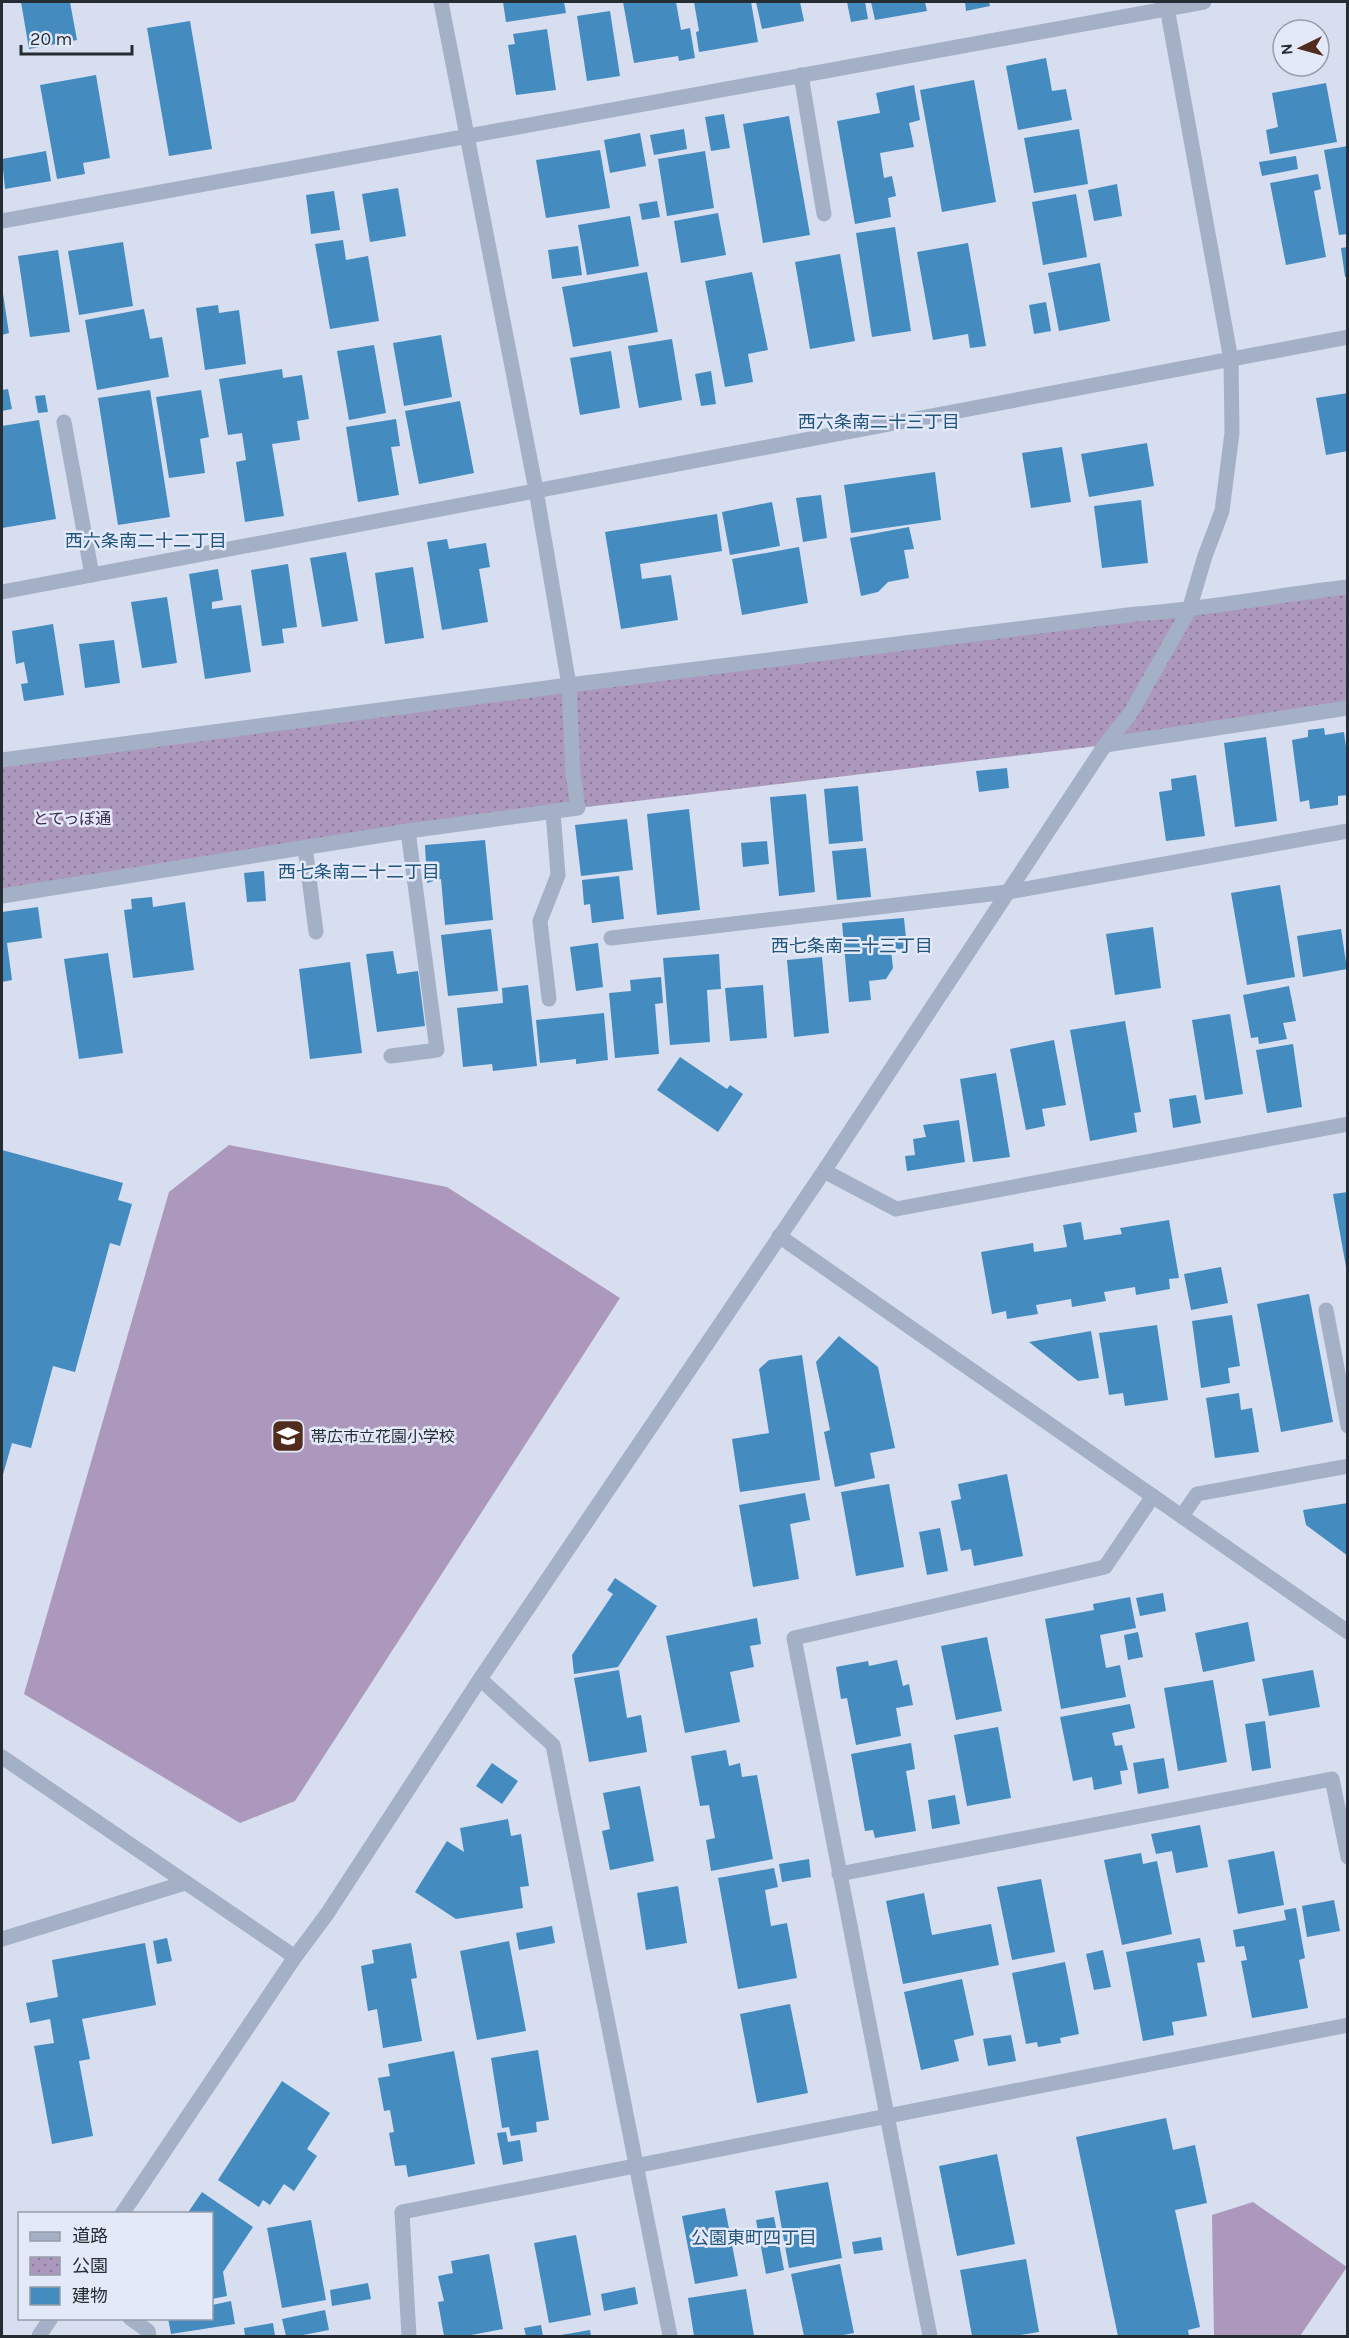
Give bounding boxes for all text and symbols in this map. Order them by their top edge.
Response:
scale bar [21,18,132,56]
north arrow [1271,18,1331,78]
text: 20 m [30,28,72,50]
text: N [1277,43,1297,56]
district label: 西六条南二十三丁目 [798,411,960,433]
district label: 西六条南二十二丁目 [65,530,227,552]
park label: とてっぽ通 [33,809,111,828]
district label: 西七条南二十二丁目 [278,861,440,883]
district label: 西七条南二十三丁目 [771,935,933,957]
school or university icon: 帯広市立花園小学校 [270,1418,306,1454]
place label: 帯広市立花園小学校 [311,1427,455,1446]
legend [18,2212,213,2320]
text: 道路 [72,2225,108,2247]
district label: 公園東町四丁目 [691,2227,817,2249]
text: 公園 [72,2255,108,2277]
text: 建物 [72,2285,108,2307]

